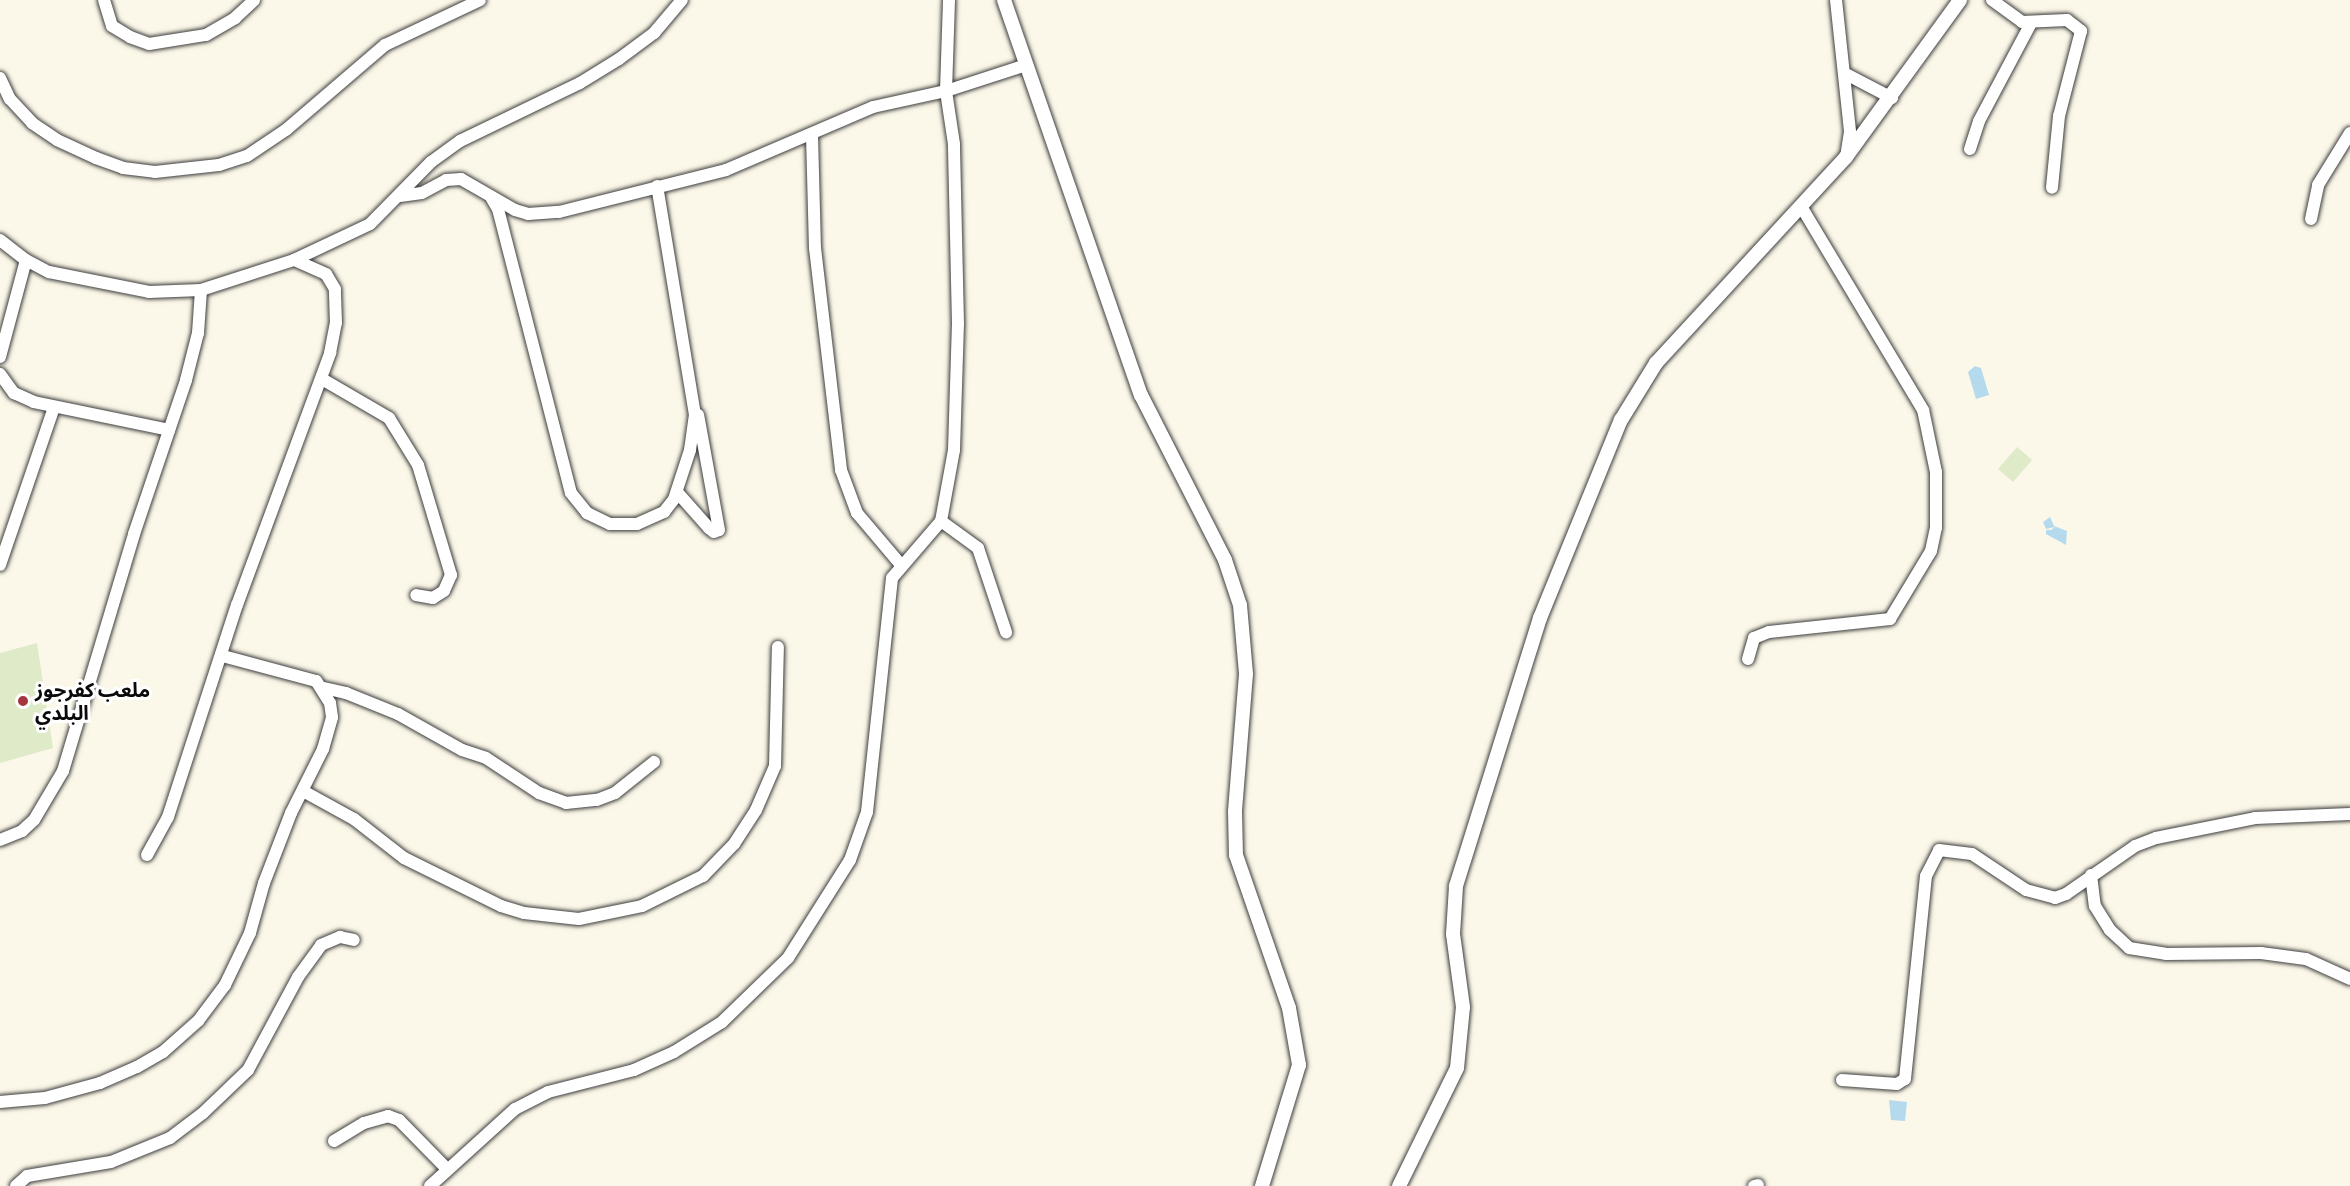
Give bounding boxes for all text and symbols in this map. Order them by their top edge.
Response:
place label: ملعب كفرجوز البلدي [35,678,150,725]
marker: ملعب كفرجوز البلدي [16,694,30,708]

